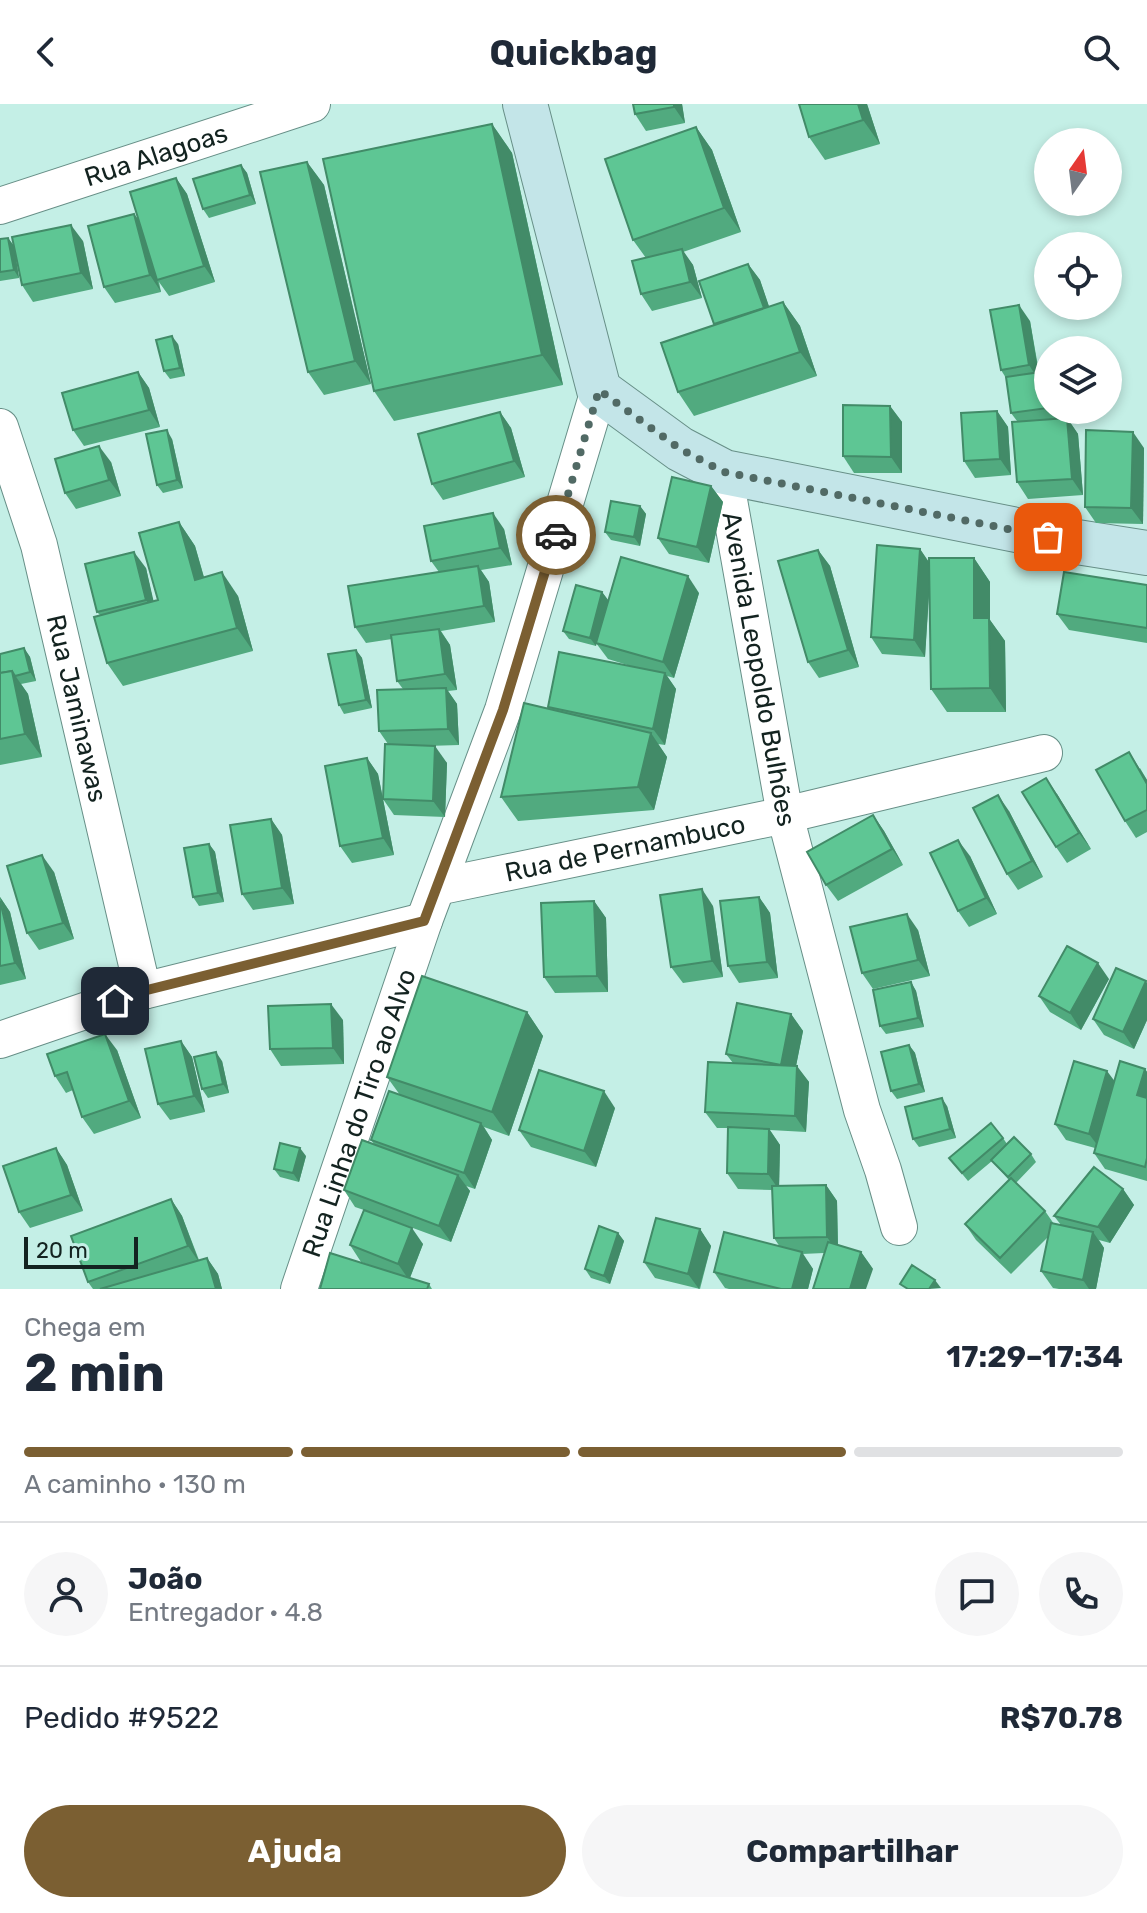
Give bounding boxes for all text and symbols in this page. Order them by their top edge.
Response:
icon: back [24,30,68,74]
icon: search [1079,30,1123,74]
text: Quickbag [489,31,658,74]
street label: Rua Alagoas [80,117,231,193]
north arrow [1034,128,1122,216]
map controls [1034,128,1122,424]
button: locate [1034,232,1122,320]
button: layers [1034,336,1122,424]
courier [516,495,596,575]
pin [1014,503,1082,571]
street label: Avenida Leopoldo Bulhões [716,509,803,830]
icon: car [534,513,578,557]
icon: bag [1026,515,1070,559]
street label: Rua Jaminawas [40,611,114,805]
street label: Rua de Pernambuco [502,808,748,888]
street label: Rua Linha do Tiro ao Alvo [295,965,422,1261]
pin [81,967,149,1035]
icon: home [93,979,137,1023]
scale bar [24,1233,138,1269]
text: 20 m [36,1237,88,1264]
text: Chega em [24,1312,146,1343]
text: 17:29–17:34 [946,1339,1123,1375]
text: 2 min [24,1342,165,1404]
text: A caminho · 130 m [24,1469,246,1500]
button: person [24,1552,108,1636]
button: chat [935,1552,1019,1636]
button: phone [1039,1552,1123,1636]
text: João [128,1561,203,1597]
text: Entregador · 4.8 [128,1597,323,1628]
text: Pedido #9522 [24,1700,219,1736]
text: R$70.78 [1000,1700,1123,1736]
button: Ajuda [24,1805,566,1897]
button: Compartilhar [582,1805,1123,1897]

